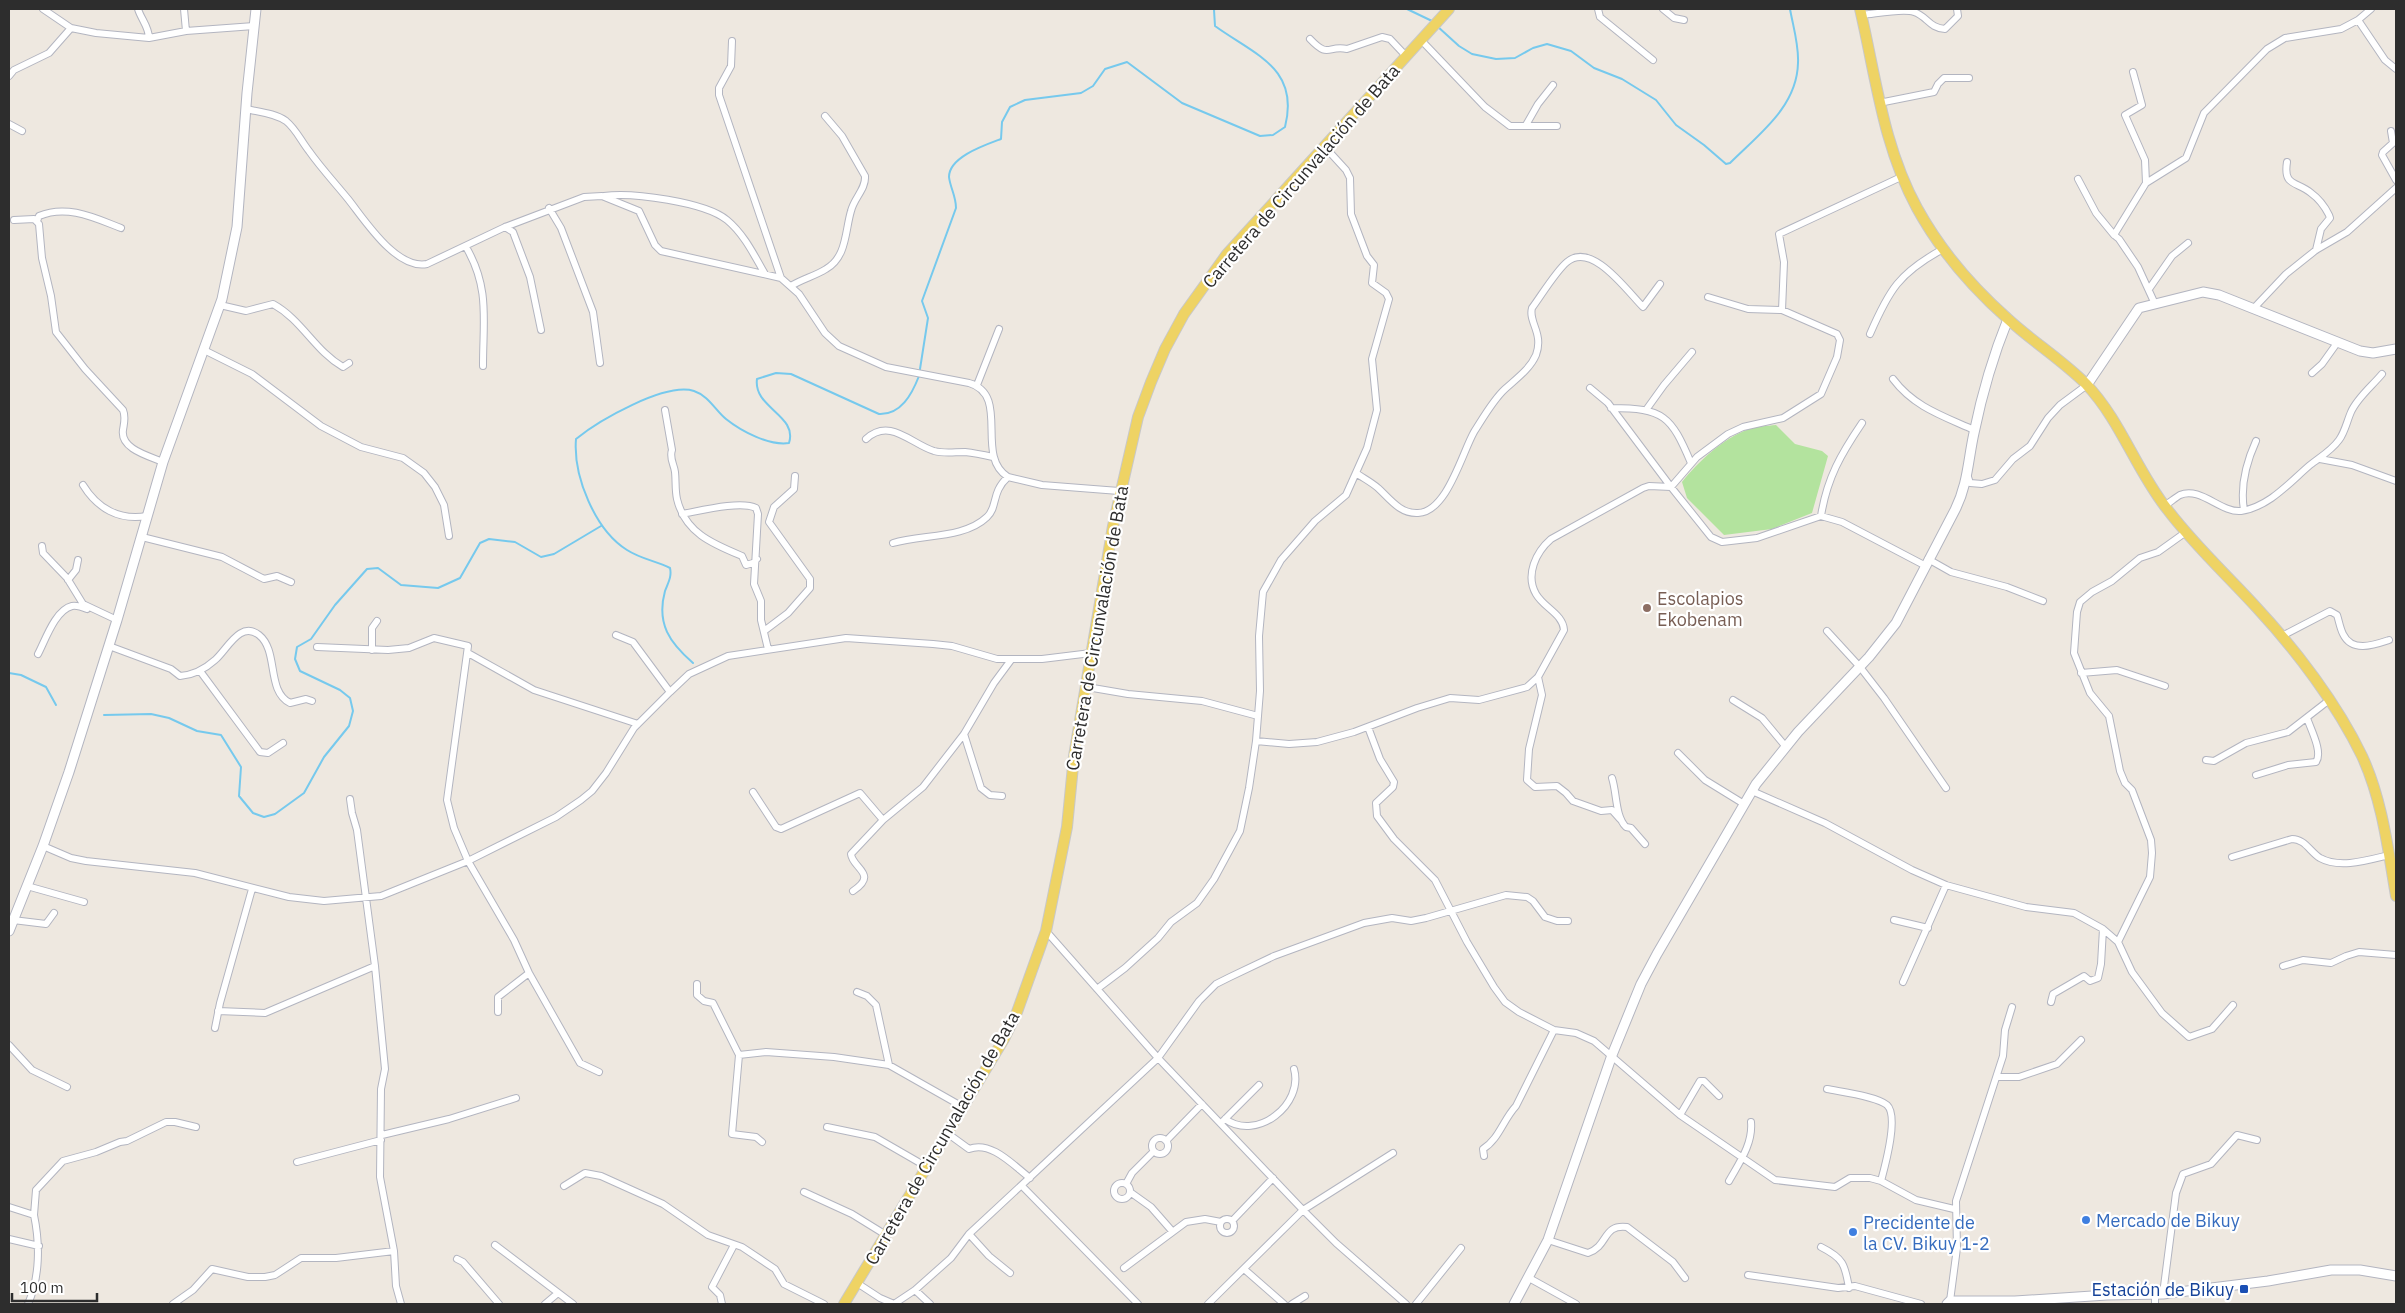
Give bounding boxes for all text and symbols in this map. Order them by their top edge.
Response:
street label: Carretera de Circunvalación de Bata [1197,59,1405,293]
street label: Carretera de Circunvalación de Bata [1061,483,1134,772]
place label: Escolapios Ekobenam [1657,587,1744,631]
marker: Escolapios Ekobenam [1641,602,1653,614]
street label: Carretera de Circunvalación de Bata [860,1007,1024,1269]
place label: Mercado de Bikuy [2096,1209,2240,1232]
place label: Precidente de la CV. Bikuy 1-2 [1863,1211,1990,1255]
marker: Mercado de Bikuy [2080,1214,2092,1226]
marker: Precidente de la CV. Bikuy 1-2 [1847,1226,1859,1238]
scale bar [12,1270,98,1302]
text: 100 m [20,1278,64,1297]
place label: Estación de Bikuy [2091,1278,2234,1301]
marker: Estación de Bikuy [2238,1283,2250,1295]

